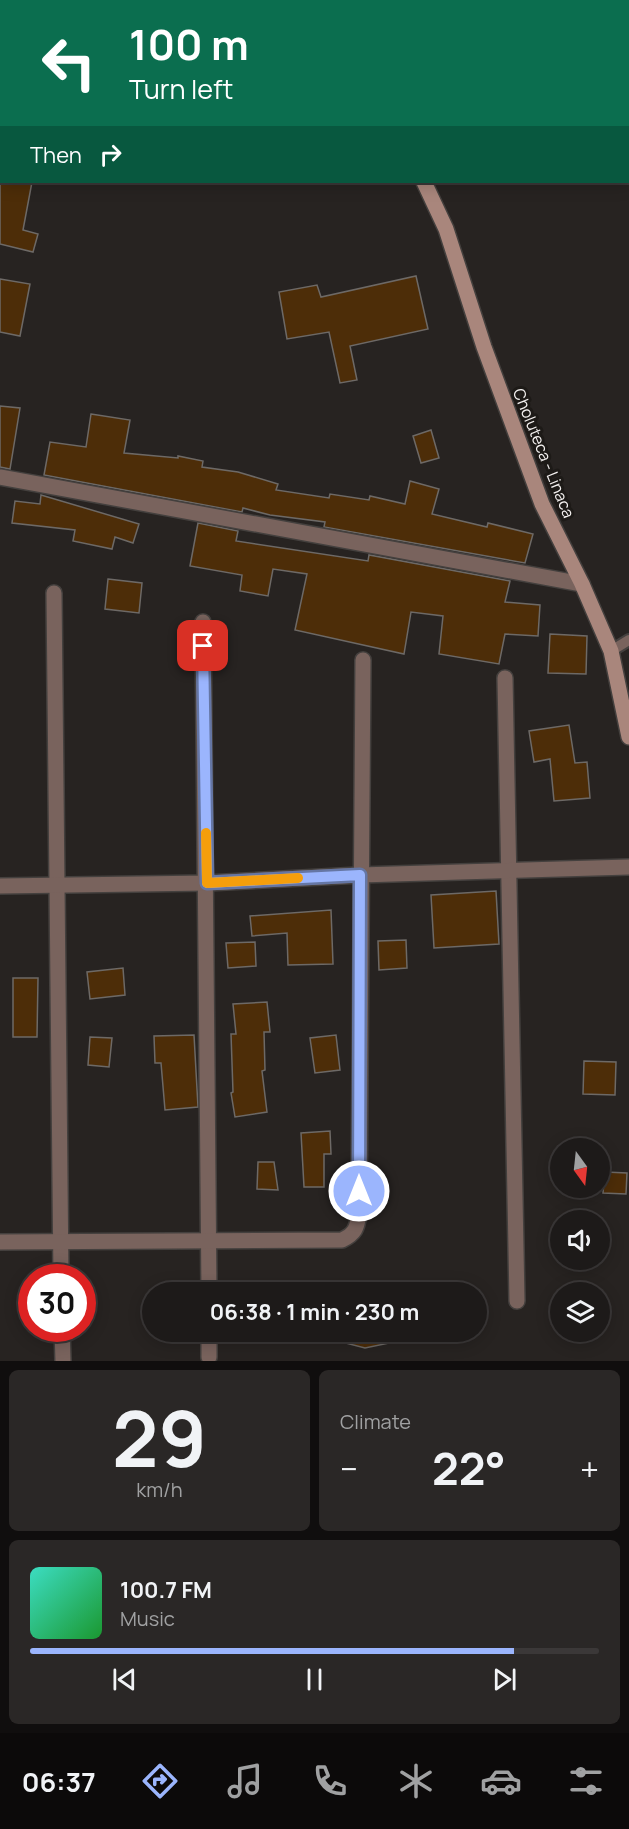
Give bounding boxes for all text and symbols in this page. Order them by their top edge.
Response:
text: 100 m [129,15,249,73]
icon: left [30,24,108,102]
text: Turn left [129,70,233,107]
icon: right [94,138,127,171]
text: Then [30,140,82,170]
street label: Choluteca - Linaca [508,385,580,521]
pin [177,620,228,671]
icon: arrive [186,629,219,662]
north arrow [550,1138,610,1198]
map controls [550,1138,610,1342]
position arrow [327,1159,391,1223]
button: sound [550,1210,610,1270]
speed limit sign: 30 [18,1264,96,1342]
button: layers [550,1282,610,1342]
text: 06:38 · 1 min · 230 m [210,1297,419,1327]
text: 29 [112,1384,207,1490]
text: Climate [340,1408,411,1435]
text: 22° [432,1437,506,1499]
text: − [340,1446,358,1491]
text: + [580,1446,599,1491]
text: km/h [136,1476,183,1503]
text: 100.7 FM [120,1575,212,1605]
text: Music [120,1605,175,1632]
icon: previous [108,1663,141,1696]
icon: pause [298,1663,331,1696]
icon: next [488,1663,521,1696]
icon: directions [139,1760,181,1802]
icon: music [224,1760,266,1802]
icon: phone [309,1760,351,1802]
icon: climate [395,1760,437,1802]
icon: car [480,1760,522,1802]
icon: filters [565,1760,607,1802]
text: 06:37 [22,1763,96,1800]

